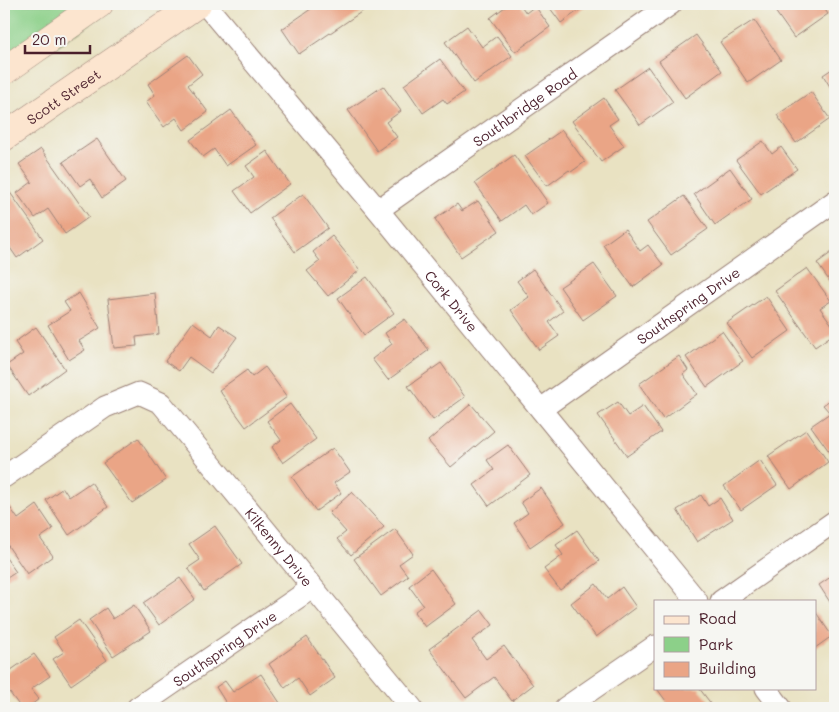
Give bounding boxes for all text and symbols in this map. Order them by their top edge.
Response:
scale bar [25,22,90,54]
text: 20 m [32,29,66,49]
street label: Scott Street [23,64,104,128]
street label: Southbridge Road [469,64,580,150]
street label: Southspring Drive [633,262,743,348]
street label: Cork Drive [421,266,483,335]
street label: Kilkenny Drive [241,503,317,590]
legend [654,600,816,690]
street label: Southspring Drive [169,606,280,690]
text: Road [699,608,736,628]
text: Park [699,634,733,654]
text: Building [699,658,756,678]

